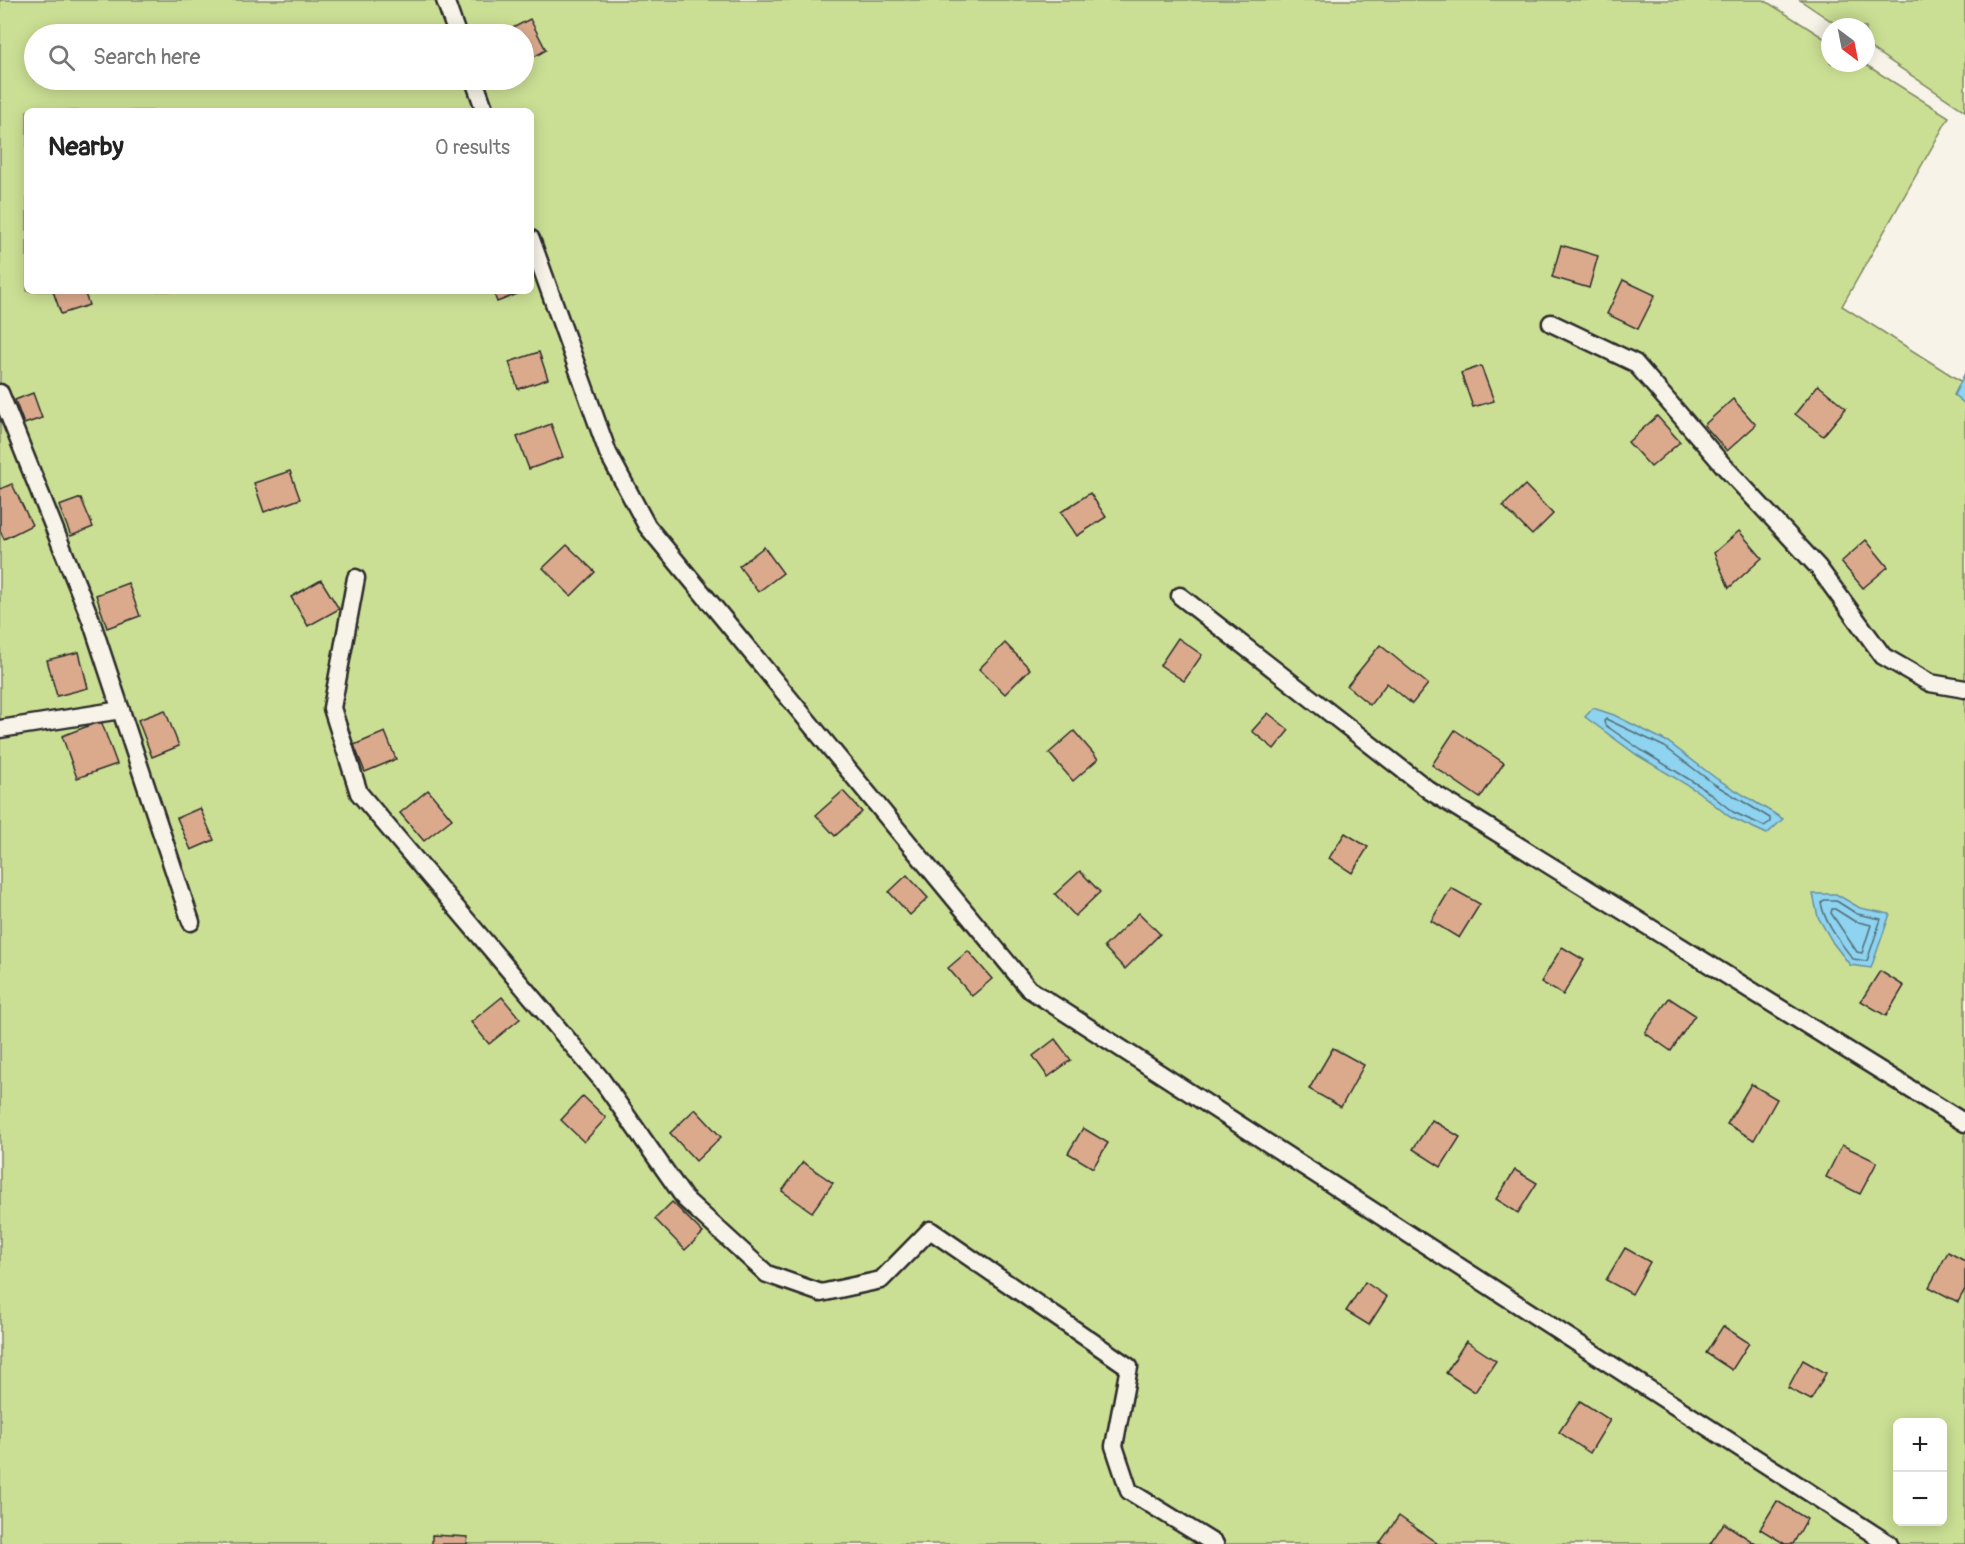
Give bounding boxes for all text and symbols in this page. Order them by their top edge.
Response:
north arrow [1821,18,1875,72]
search box [24,24,534,90]
icon: search [45,41,78,74]
text: Search here [93,43,200,71]
text: Nearby [48,131,124,163]
text: 0 results [435,135,510,160]
map controls [1893,1418,1947,1526]
button: + [1893,1418,1947,1472]
button: − [1893,1472,1947,1526]

